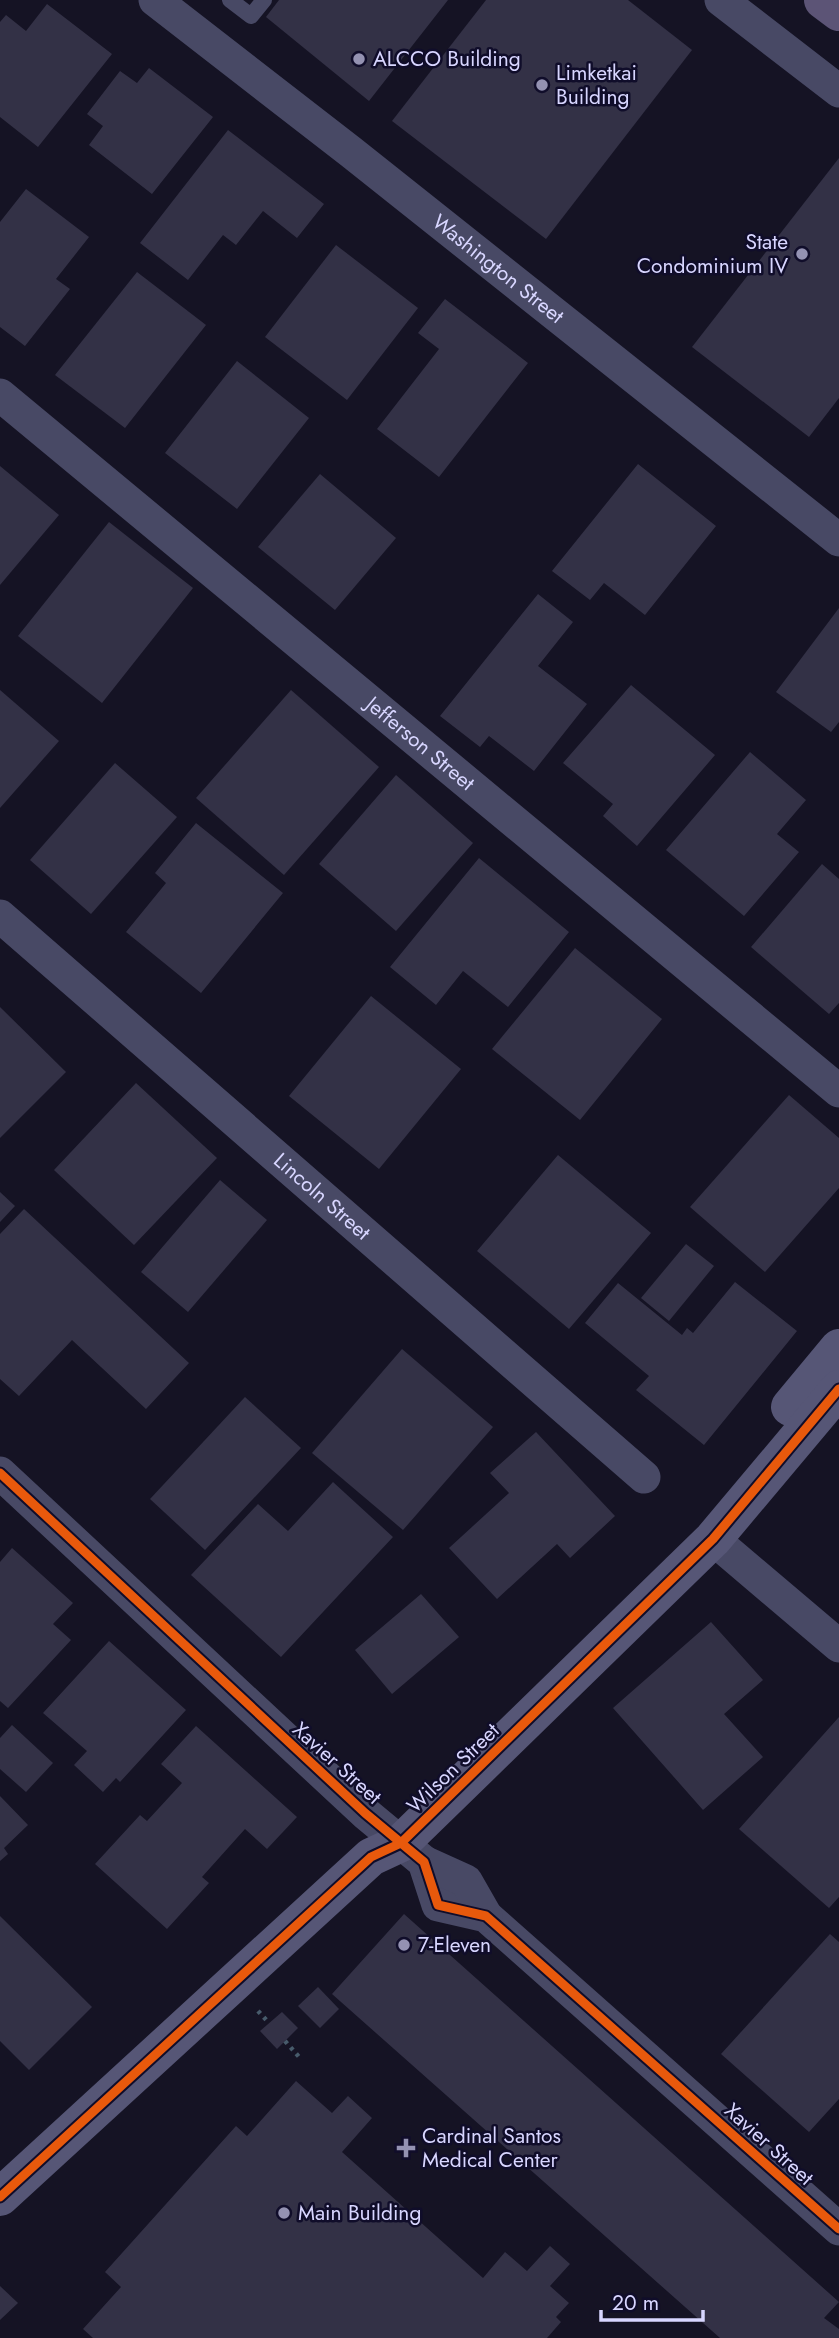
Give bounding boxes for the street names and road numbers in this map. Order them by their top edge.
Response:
street label: Washington Street [426,207,570,331]
street label: Jefferson Street [357,688,481,798]
street label: Lincoln Street [267,1146,377,1247]
street label: Xavier Street [286,1715,388,1811]
street label: Wilson Street [400,1716,506,1820]
street label: Xavier Street [718,2096,820,2192]

